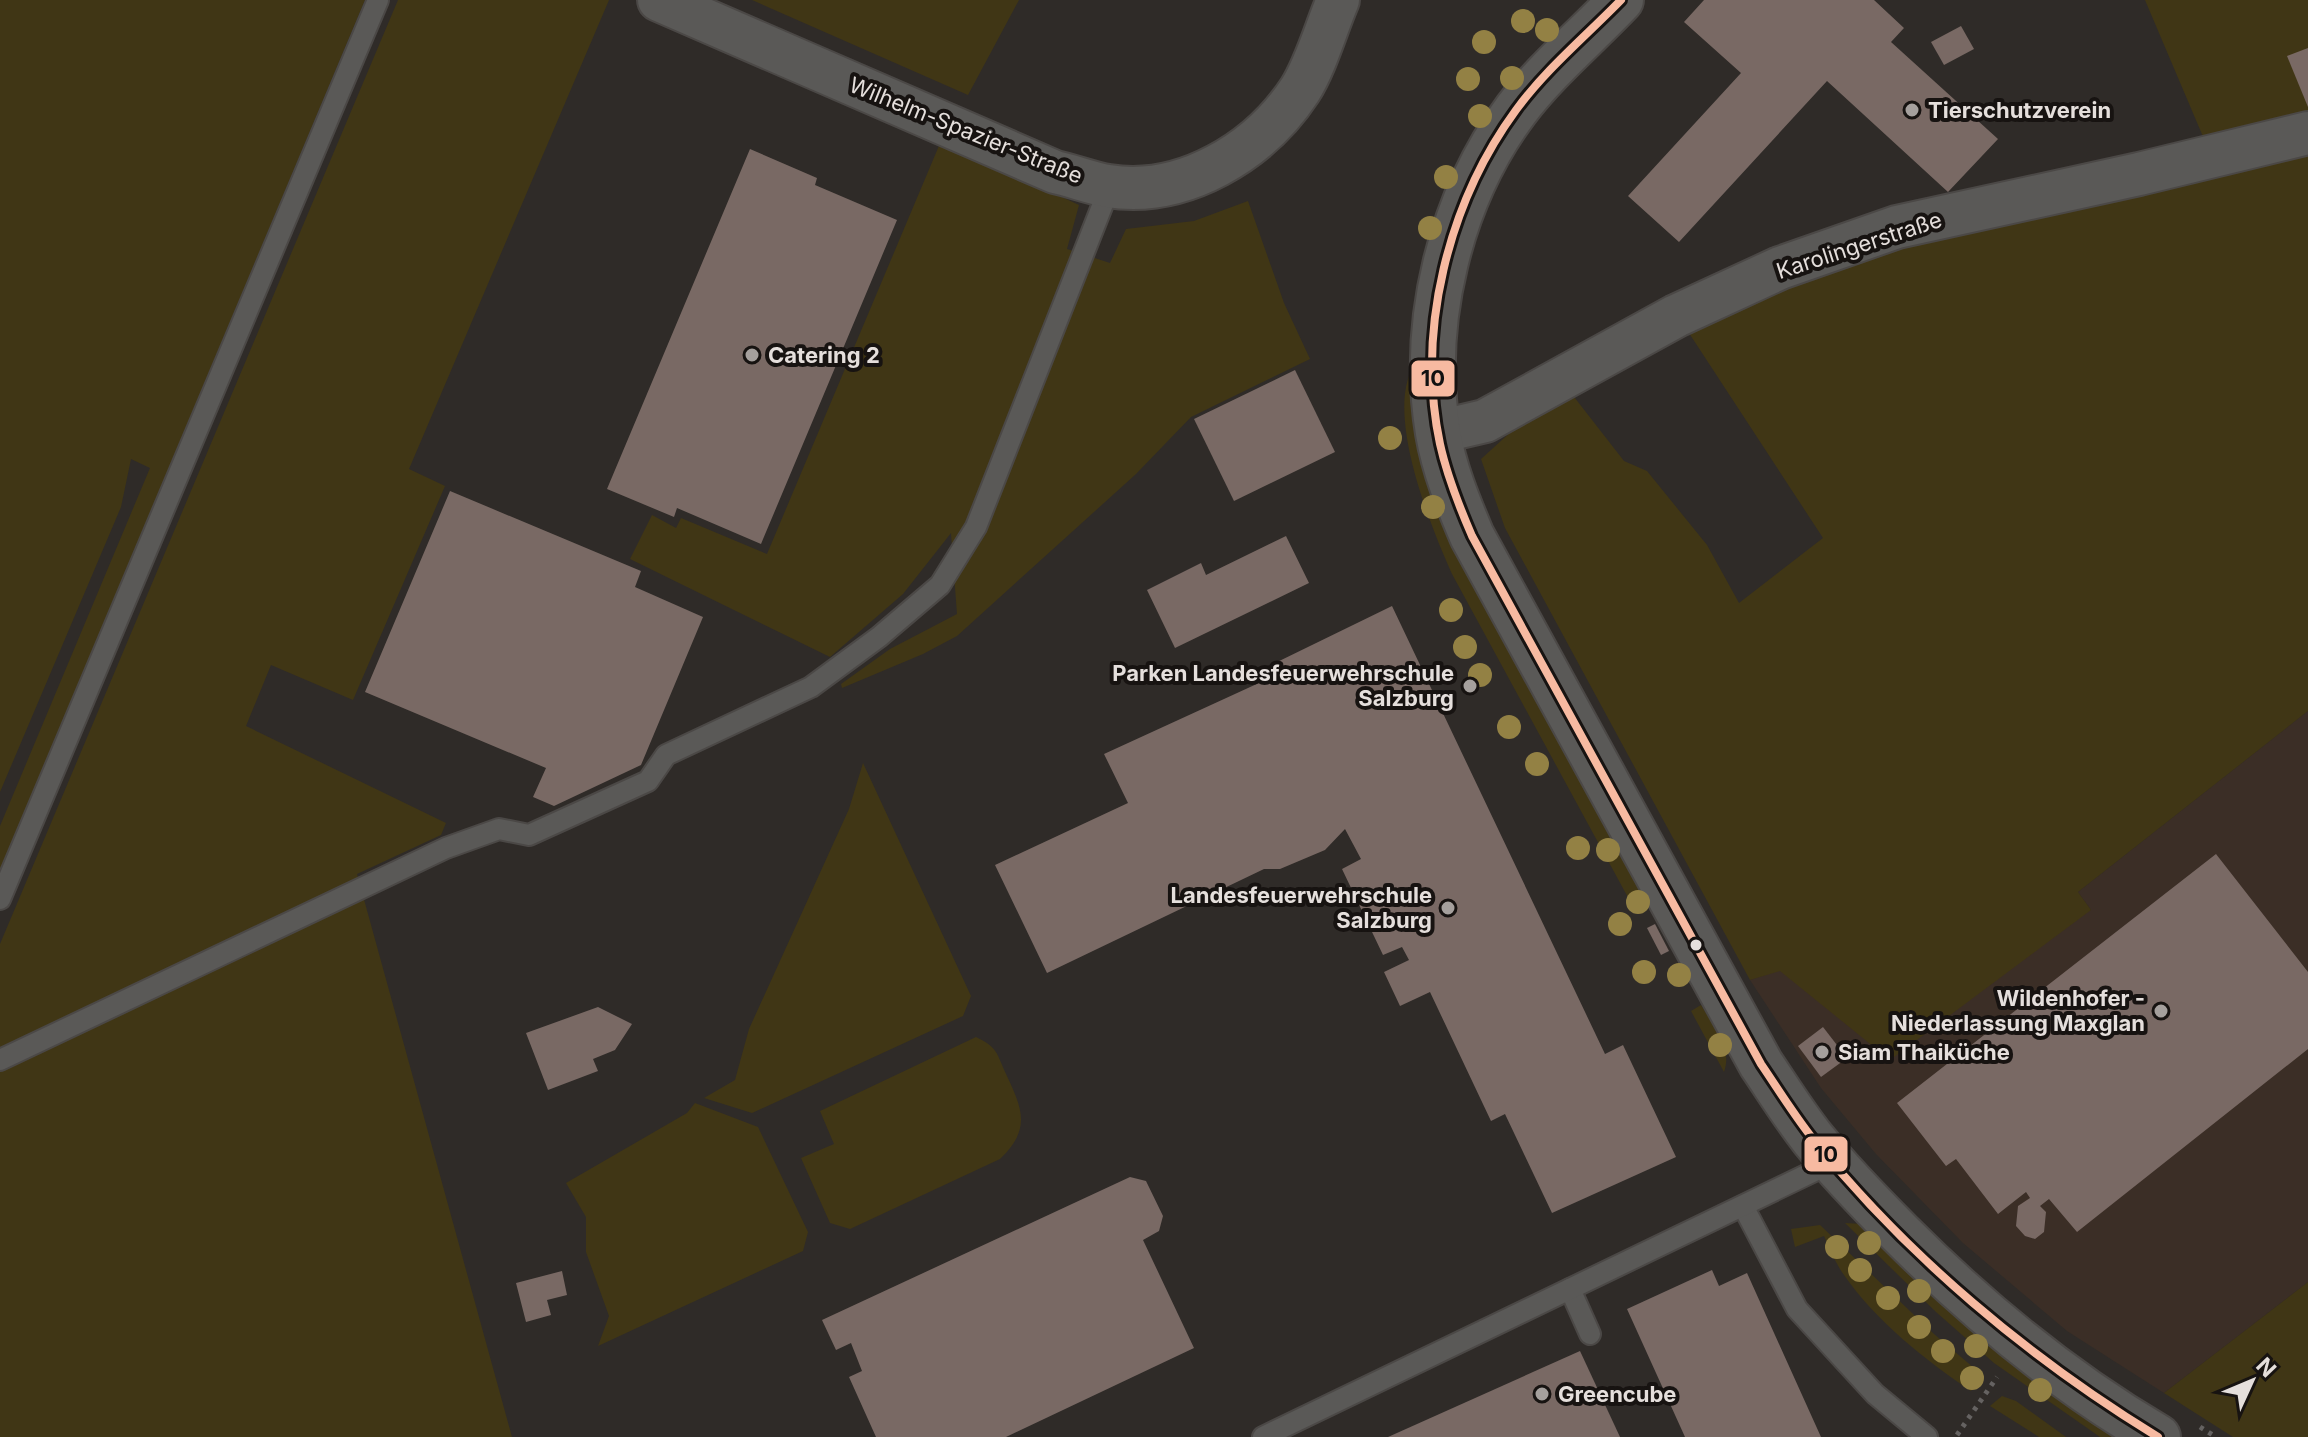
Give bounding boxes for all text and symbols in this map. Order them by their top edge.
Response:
street label: Wilhelm-Spazier-Straße [846,71,1086,189]
place label: Tierschutzverein [1928,97,2111,123]
marker: Tierschutzverein [1903,101,1921,119]
street label: Karolingerstraße [1773,206,1945,284]
place label: Catering 2 [768,342,880,368]
marker: Catering 2 [743,346,761,364]
line badge: 10 [1410,359,1456,398]
text: 10 [1421,365,1445,391]
place label: Parken Landesfeuerwehrschule Salzburg [1112,660,1454,711]
marker: Parken Landesfeuerwehrschule Salzburg [1461,677,1479,695]
place label: Landesfeuerwehrschule Salzburg [1171,882,1432,933]
marker: Landesfeuerwehrschule Salzburg [1439,899,1457,917]
unlabelled marker [1688,937,1704,953]
place label: Wildenhofer - Niederlassung Maxglan [1891,985,2145,1036]
marker: Wildenhofer - Niederlassung Maxglan [2152,1002,2170,1020]
place label: Siam Thaiküche [1838,1039,2010,1065]
marker: Siam Thaiküche [1813,1043,1831,1061]
line badge: 10 [1803,1135,1849,1173]
text: 10 [1814,1141,1838,1167]
north arrow [2212,1341,2292,1421]
text: N [2251,1352,2282,1382]
place label: Greencube [1558,1381,1676,1407]
marker: Greencube [1533,1385,1551,1403]

